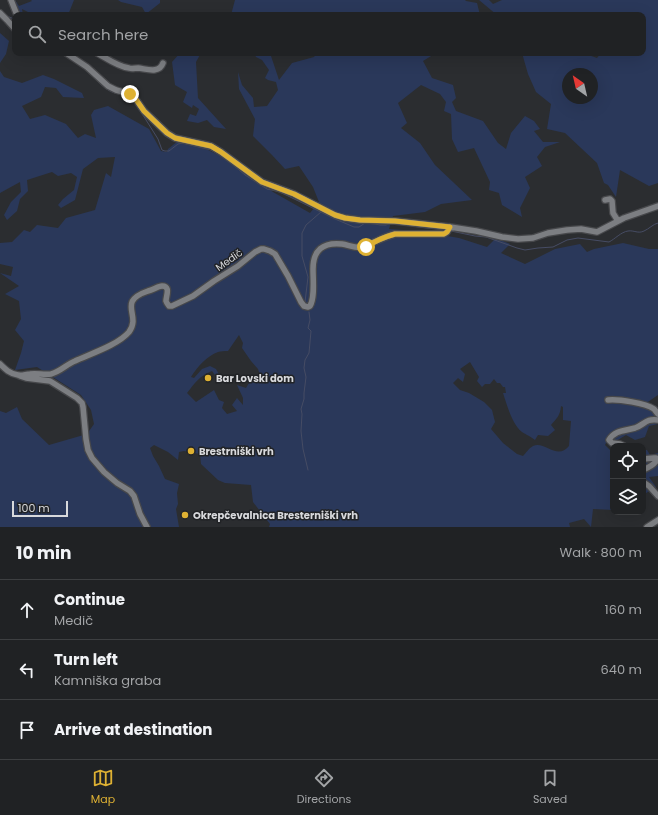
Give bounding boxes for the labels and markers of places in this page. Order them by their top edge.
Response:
place label: Bar Lovski dom [216,371,294,386]
marker: Bar Lovski dom [203,373,213,383]
place label: Brestrniški vrh [199,444,274,459]
marker: Brestrniški vrh [186,446,196,456]
place label: Okrepčevalnica Bresterniški vrh [193,508,358,523]
marker: Okrepčevalnica Bresterniški vrh [180,510,190,520]

